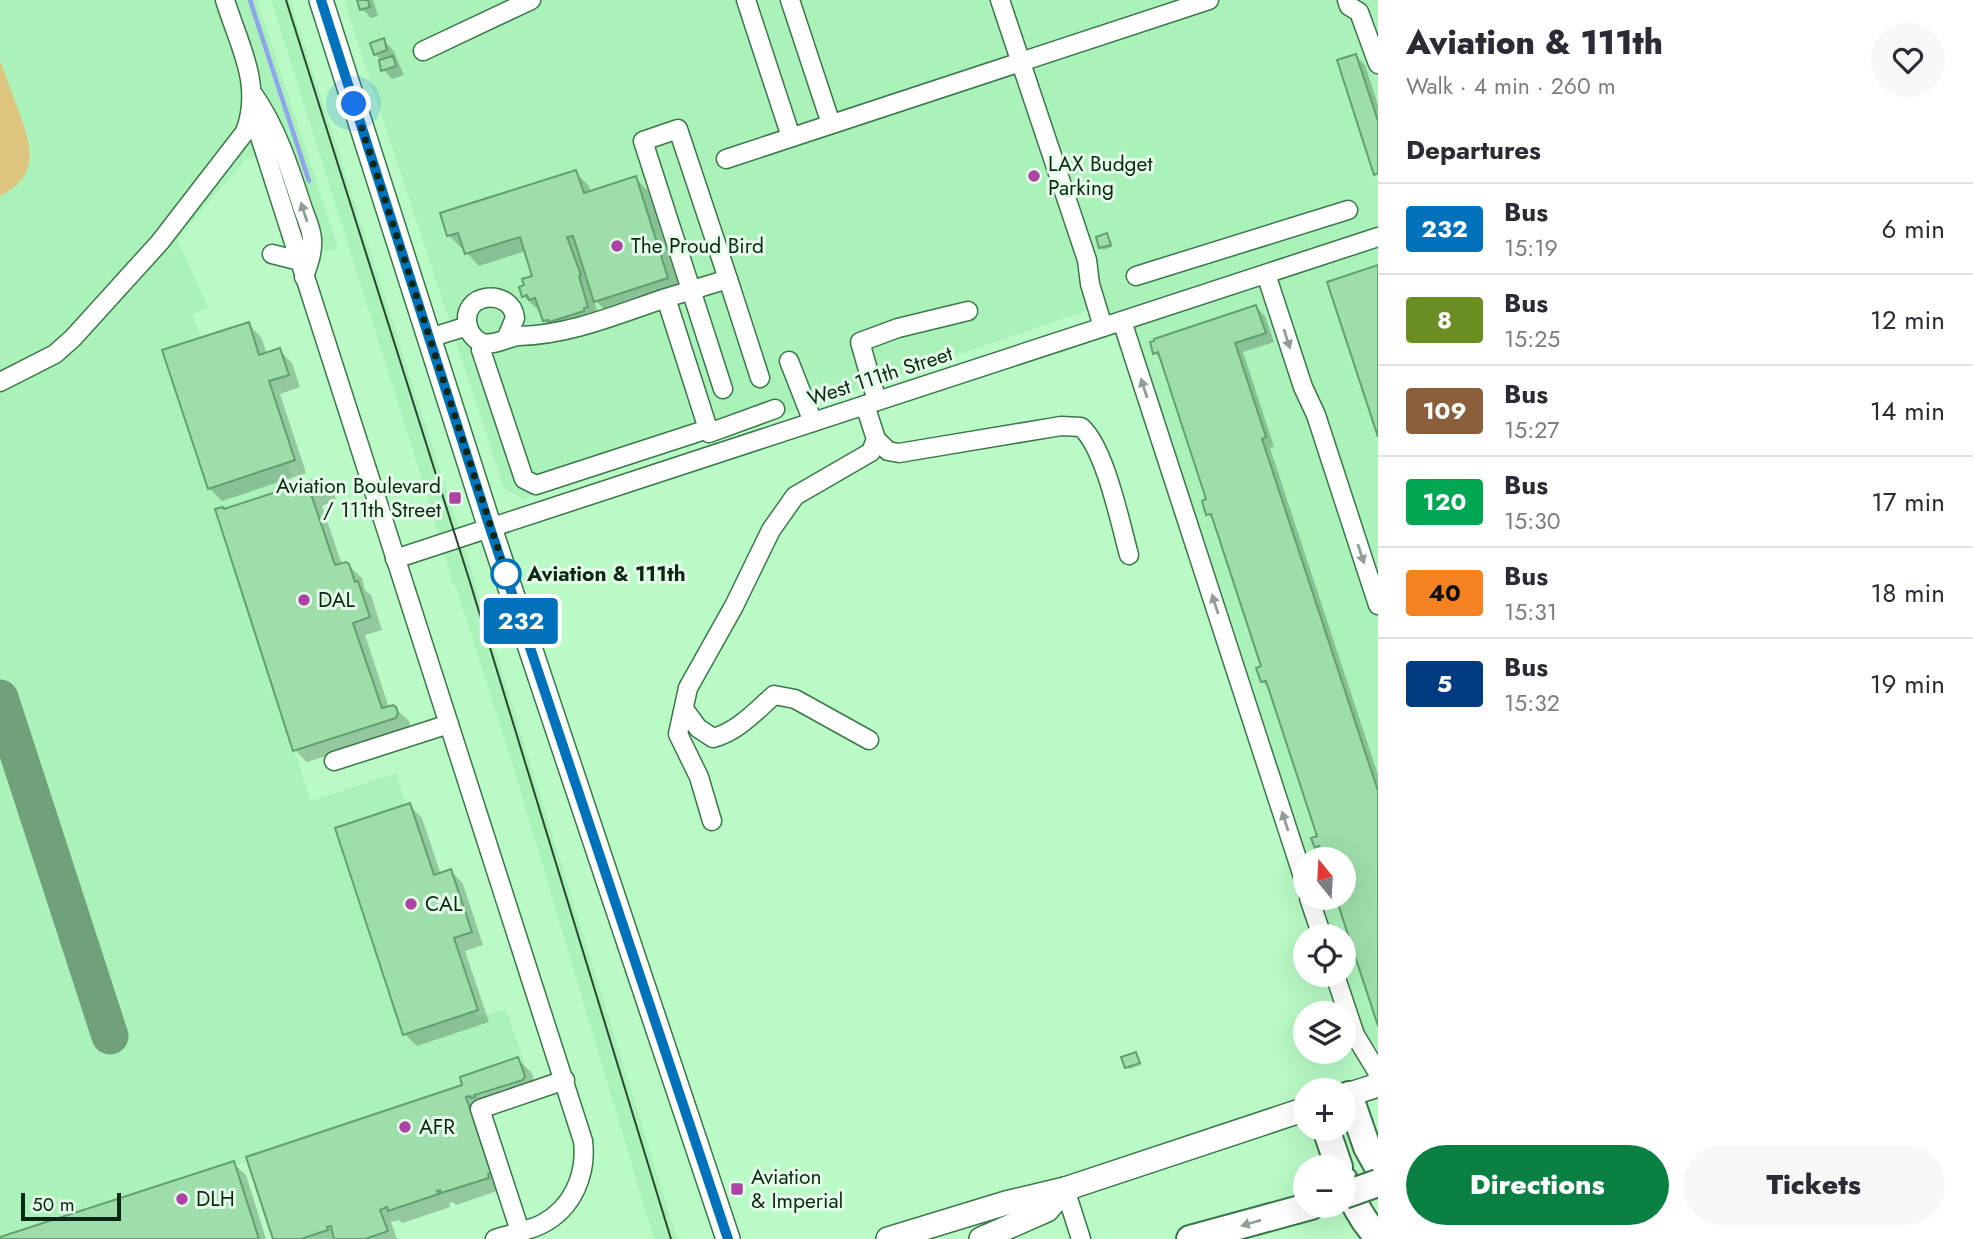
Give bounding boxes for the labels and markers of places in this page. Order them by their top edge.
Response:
place label: LAX Budget Parking [1048,149,1152,203]
marker: LAX Budget Parking [1026,168,1042,184]
place label: The Proud Bird [631,231,764,261]
marker: The Proud Bird [609,238,625,254]
place label: Aviation Boulevard / 111th Street [276,471,441,525]
marker: Aviation Boulevard / 111th Street [447,490,463,506]
marker: Aviation & 111th [491,559,521,589]
place label: Aviation & 111th [526,559,686,589]
place label: DAL [318,585,356,615]
marker: DAL [296,592,312,608]
place label: CAL [425,889,463,919]
marker: CAL [403,896,419,912]
place label: AFR [419,1112,455,1142]
marker: AFR [397,1119,413,1135]
place label: Aviation & Imperial [751,1162,843,1216]
marker: Aviation & Imperial [729,1181,745,1197]
place label: DLH [196,1184,235,1214]
marker: DLH [174,1191,190,1207]

